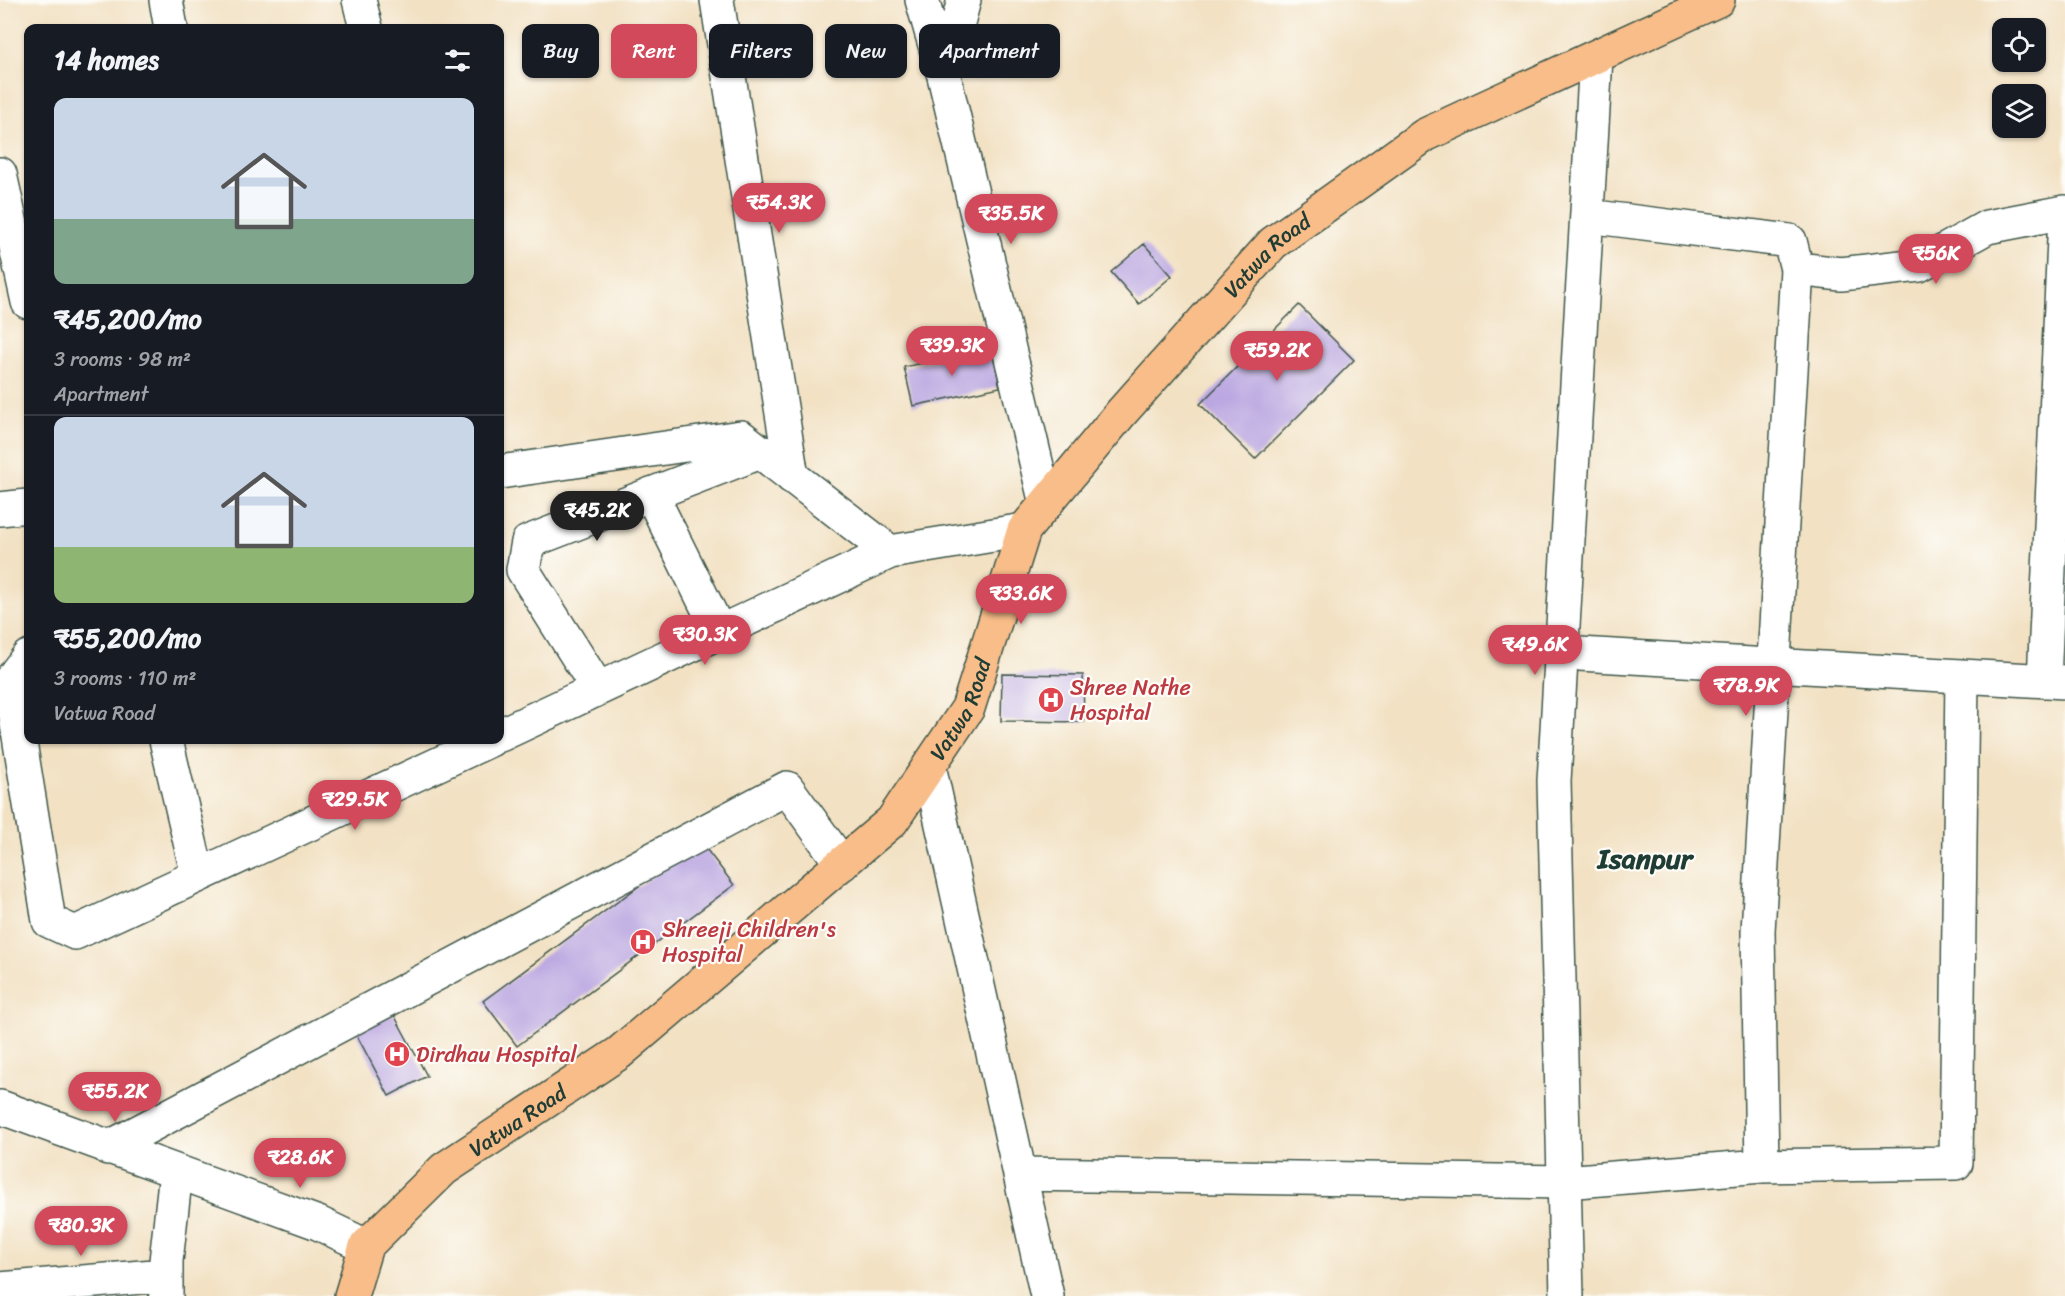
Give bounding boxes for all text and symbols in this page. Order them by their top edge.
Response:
map controls [1992,18,2046,138]
button: locate [1992,18,2046,72]
chip: Buy [522,24,599,78]
chip: Rent [611,24,697,78]
chip: Filters [709,24,813,78]
chip: New [825,24,907,78]
chip: Apartment [919,24,1060,78]
text: 14 homes [54,37,159,83]
icon: filters [441,44,474,77]
button: layers [1992,84,2046,138]
icon: home [210,137,318,245]
pin: ₹54.3K [730,183,828,234]
text: ₹54.3K [746,185,812,220]
pin: ₹35.5K [962,194,1060,245]
text: ₹35.5K [979,196,1043,231]
street label: Vatwa Road [1213,202,1321,307]
pin: ₹56K [1900,234,1972,285]
text: ₹56K [1913,236,1959,271]
text: ₹45,200/mo [54,296,202,342]
pin: ₹39.3K [903,326,1001,377]
text: ₹39.3K [920,328,984,363]
pin: ₹59.2K [1228,331,1326,382]
text: ₹59.2K [1244,333,1310,368]
text: 3 rooms · 98 m² [54,342,191,377]
text: Apartment [54,377,148,412]
icon: home [210,456,318,564]
pin: ₹45.2K [548,491,646,542]
text: ₹45.2K [564,493,630,528]
pin: ₹33.6K [972,574,1070,625]
text: ₹33.6K [990,576,1052,611]
text: ₹55,200/mo [54,615,201,661]
pin: ₹30.3K [656,615,754,666]
text: ₹30.3K [673,617,737,652]
pin: ₹49.6K [1486,625,1584,676]
text: ₹49.6K [1502,627,1568,662]
street label: Vatwa Road [919,652,1003,769]
text: 3 rooms · 110 m² [54,661,196,696]
pin: ₹78.9K [1697,666,1795,717]
place label: Shree Nathe Hospital [1070,668,1191,732]
text: ₹78.9K [1713,668,1779,703]
hospital icon: Shree Nathe Hospital [1036,685,1066,715]
text: Vatwa Road [54,696,155,731]
pin: ₹29.5K [306,780,404,831]
text: ₹29.5K [322,782,388,817]
district label: Isanpur [1596,834,1695,883]
place label: Shreeji Children's Hospital [662,910,836,974]
hospital icon: Shreeji Children's Hospital [628,927,658,957]
place label: Dirdhau Hospital [416,1035,577,1074]
hospital icon: Dirdhau Hospital [382,1039,412,1069]
pin: ₹55.2K [66,1072,164,1123]
street label: Vatwa Road [461,1073,576,1168]
text: ₹55.2K [82,1074,148,1109]
pin: ₹28.6K [251,1138,349,1189]
text: ₹28.6K [268,1140,332,1175]
pin: ₹80.3K [32,1206,130,1257]
text: ₹80.3K [48,1208,114,1243]

